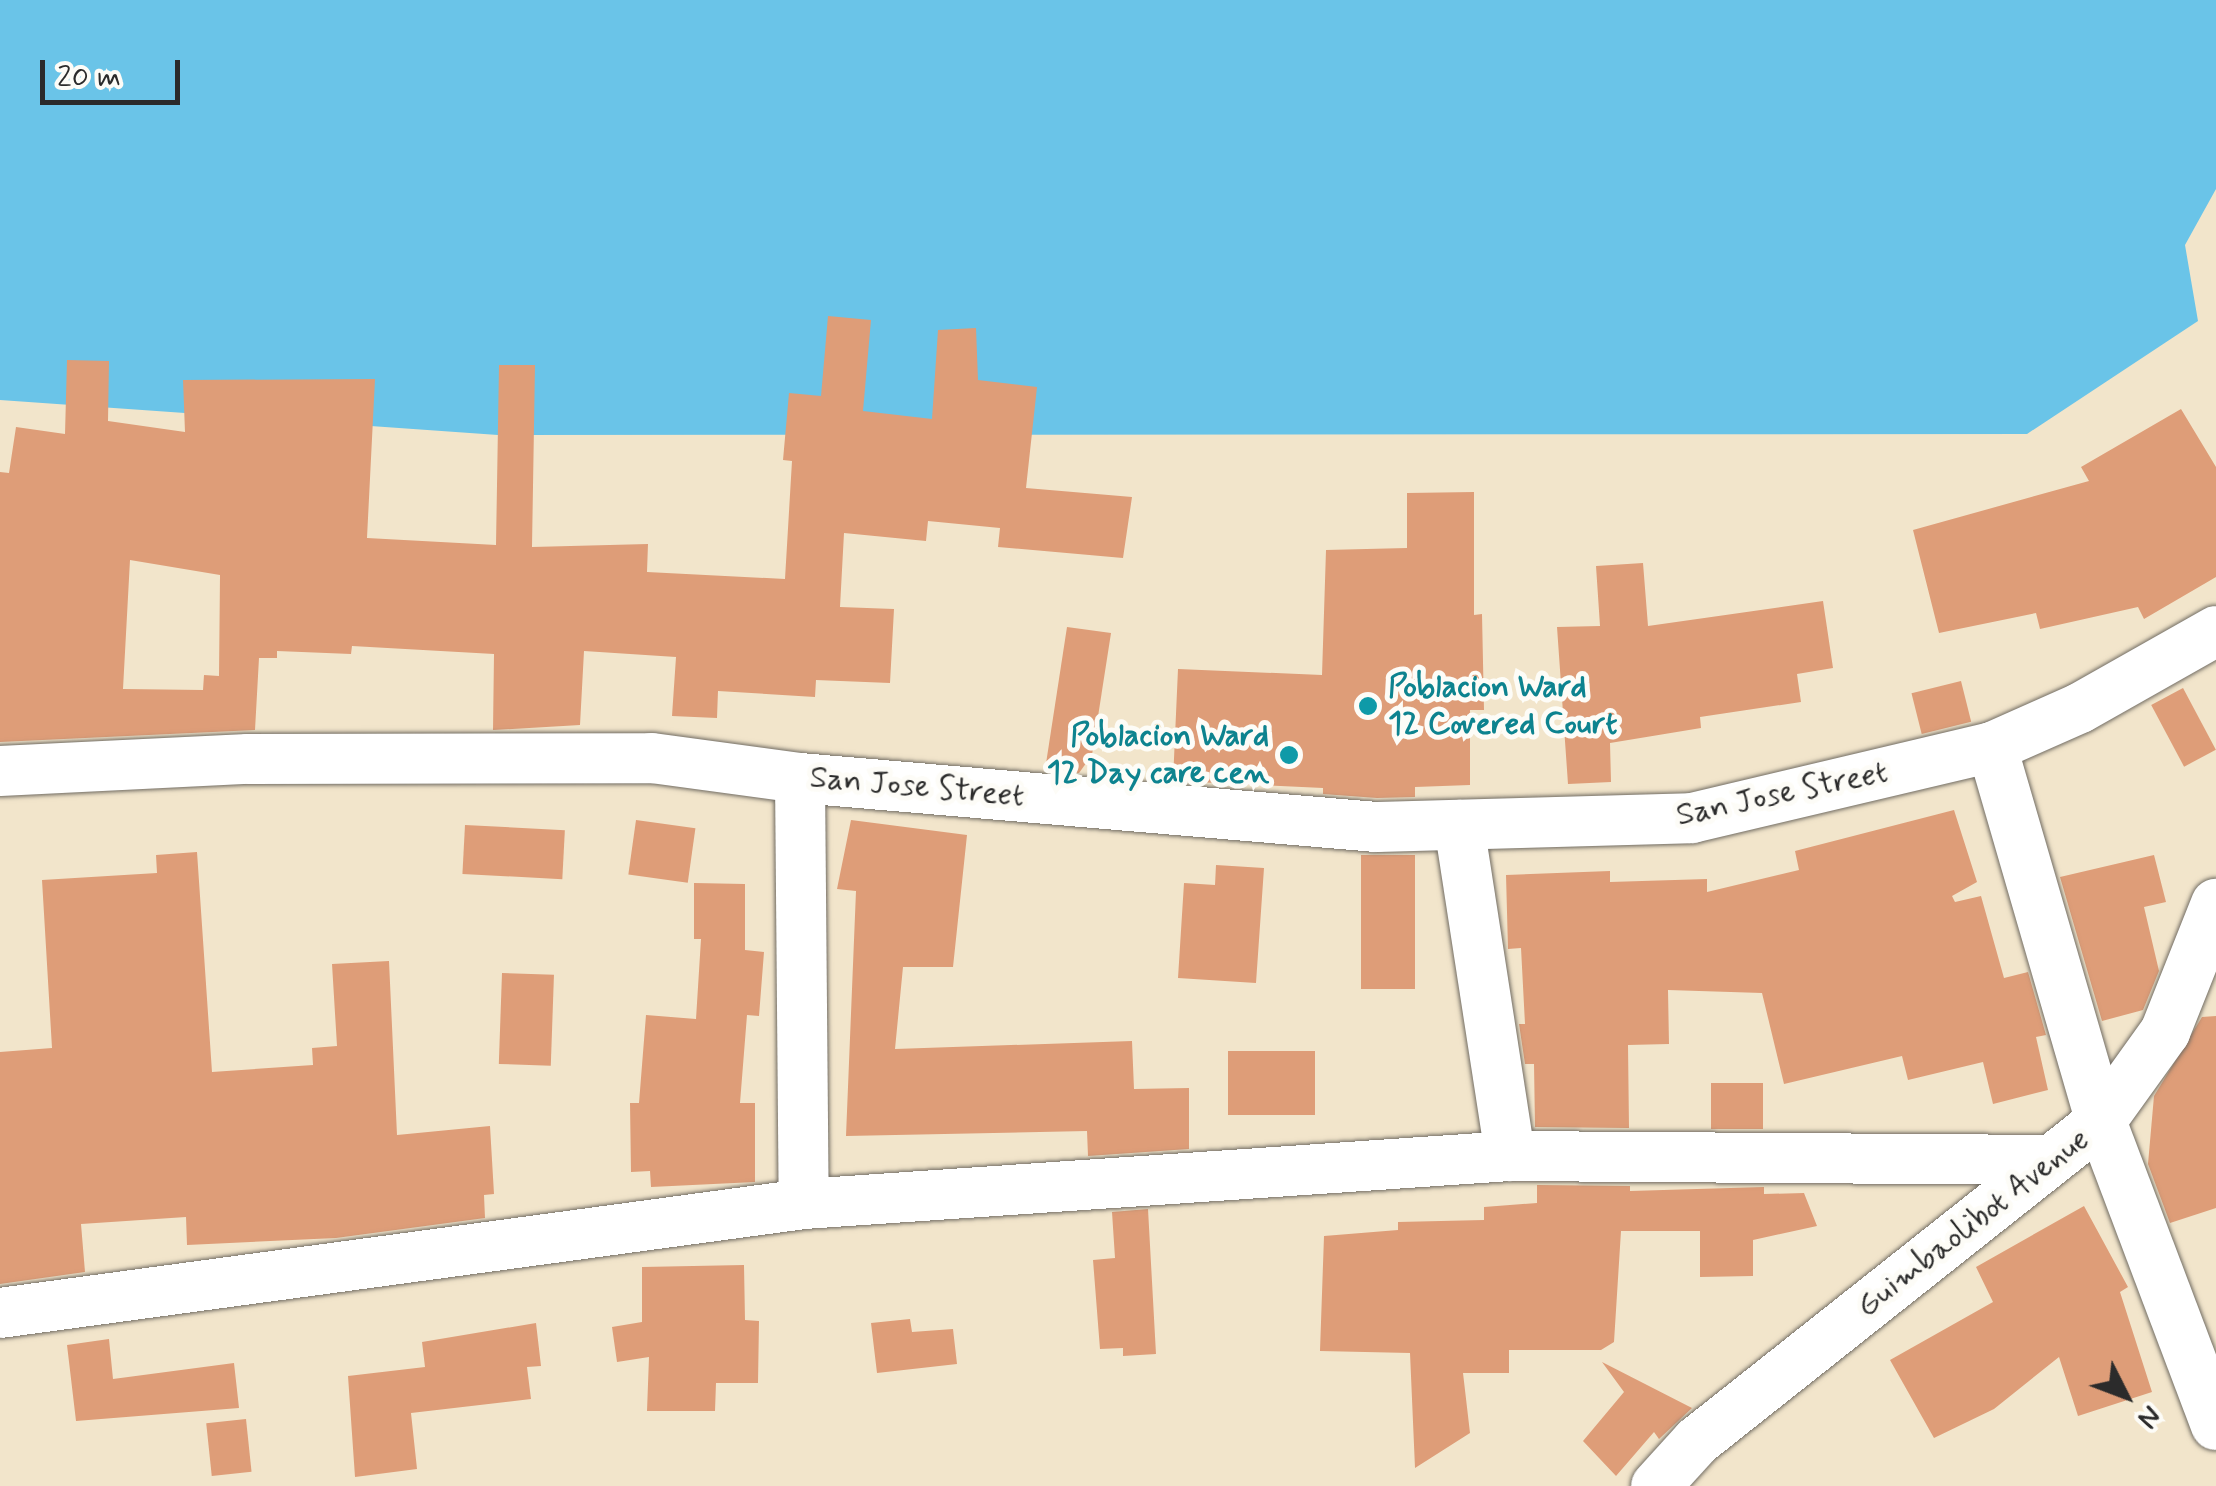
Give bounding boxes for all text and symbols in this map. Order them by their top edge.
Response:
scale bar [45,40,185,102]
text: 20 m [57,58,121,97]
place label: Poblacion Ward 12 Covered Court [1388,669,1621,744]
marker: Poblacion Ward 12 Covered Court [1357,695,1379,717]
place label: Poblacion Ward 12 Day care cen [1053,718,1269,793]
marker: Poblacion Ward 12 Day care cen [1278,744,1300,766]
street label: San Jose Street [1670,752,1894,836]
street label: San Jose Street [806,758,1028,816]
street label: Guimbaolibot Avenue [1846,1118,2100,1328]
north arrow [2076,1346,2176,1446]
text: N [2129,1397,2169,1436]

